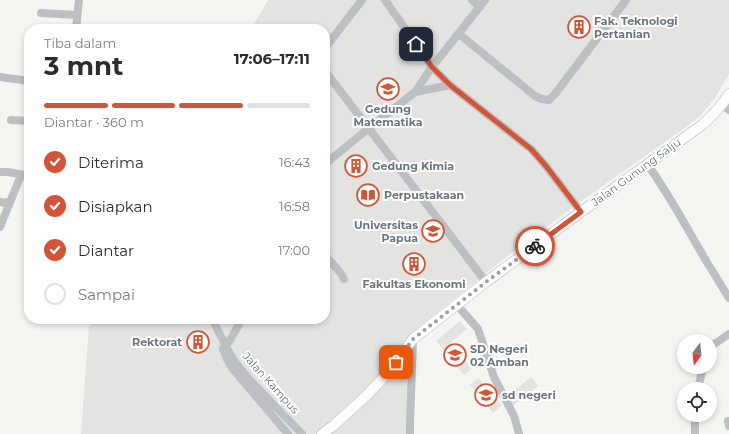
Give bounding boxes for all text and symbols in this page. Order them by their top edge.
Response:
building icon: Fak. Teknologi Pertanian [566,14,592,40]
place label: Fak. Teknologi Pertanian [594,14,678,41]
pin [399,27,433,61]
icon: home [405,33,427,55]
text: Tiba dalam [44,35,116,51]
text: 17:06–17:11 [234,49,310,68]
text: 3 mnt [44,50,123,82]
school or university icon: Gedung Matematika [375,76,401,102]
place label: Gedung Matematika [353,102,423,129]
text: Diantar · 360 m [44,114,144,130]
street label: Jalan Gunung Salju [588,135,683,210]
icon: check [44,151,66,173]
text: Diterima [78,153,144,172]
building icon: Gedung Kimia [343,153,369,179]
text: 16:43 [279,154,310,170]
place label: Gedung Kimia [372,159,454,173]
library icon: Perpustakaan [355,182,381,208]
place label: Perpustakaan [384,188,464,202]
icon: check [44,195,66,217]
text: Disiapkan [78,197,153,216]
text: 16:58 [279,198,310,214]
place label: Universitas Papua [354,218,418,245]
school or university icon: Universitas Papua [420,218,446,244]
courier [515,226,555,266]
icon: bike [524,235,546,257]
icon: check [44,239,66,261]
text: Diantar [78,241,134,260]
text: 17:00 [278,242,310,258]
building icon: Fakultas Ekonomi [401,251,427,277]
place label: Fakultas Ekonomi [362,277,466,291]
text: Sampai [78,285,135,304]
building icon: Rektorat [185,329,211,355]
north arrow [677,334,717,374]
map controls [677,334,717,422]
place label: Rektorat [132,335,182,349]
school or university icon: SD Negeri 02 Amban [442,342,468,368]
place label: SD Negeri 02 Amban [470,342,529,369]
pin [379,345,413,379]
street label: Jalan Kampus [239,349,303,417]
icon: bag [385,351,407,373]
school or university icon: sd negeri [473,382,499,408]
button: locate [677,382,717,422]
place label: sd negeri [502,388,556,402]

